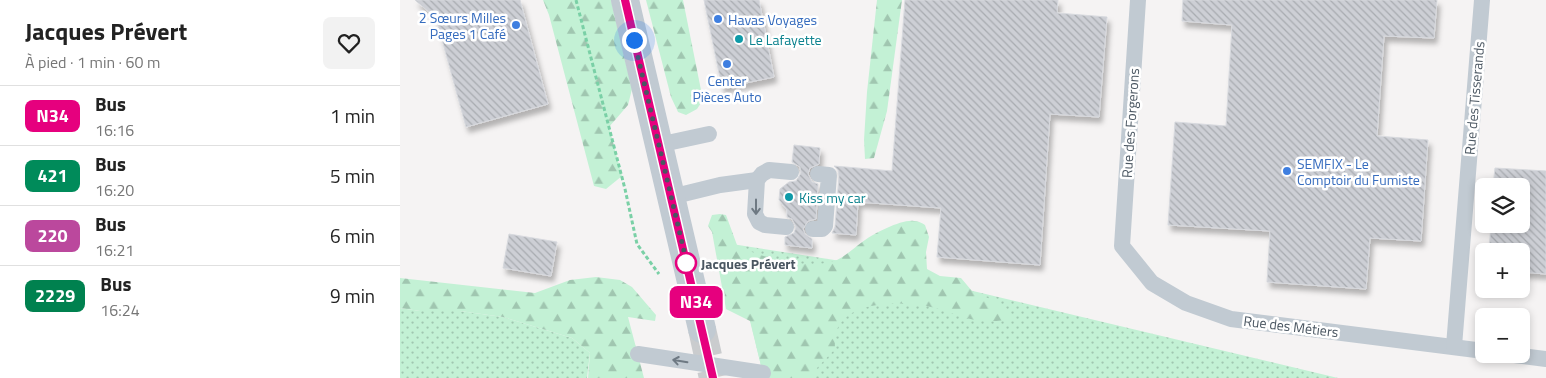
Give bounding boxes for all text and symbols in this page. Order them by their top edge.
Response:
place label: 2 Sœurs Milles Pages 1 Café [419,7,506,44]
place label: Havas Voyages [728,9,817,30]
text: Jacques Prévert [25,13,187,49]
marker: Havas Voyages [712,13,724,25]
button: heart [323,17,375,69]
marker: 2 Sœurs Milles Pages 1 Café [510,19,522,31]
your location [622,28,647,53]
place label: Le Lafayette [749,29,822,50]
marker: Le Lafayette [733,33,745,45]
street label: Rue des Tisserands [1459,40,1489,156]
text: À pied · 1 min · 60 m [25,50,160,74]
marker: Center Pièces Auto [721,58,733,70]
street label: Rue des Forgerons [1116,67,1144,179]
place label: Center Pièces Auto [692,70,762,107]
text: Bus [95,89,126,118]
text: 1 min [330,101,375,130]
text: N34 [36,102,69,129]
text: 16:16 [95,118,134,142]
text: Bus [95,149,126,178]
place label: SEMFIX - Le Comptoir du Fumiste [1297,153,1420,190]
text: 5 min [330,161,375,190]
text: 421 [37,162,68,189]
marker: SEMFIX - Le Comptoir du Fumiste [1281,165,1293,177]
text: 16:20 [95,178,134,202]
map controls [1475,178,1530,363]
button: layers [1475,178,1530,233]
place label: Kiss my car [799,187,866,208]
marker: Kiss my car [783,191,795,203]
one-way arrow [751,199,761,215]
text: Bus [95,209,126,238]
text: 6 min [330,221,375,250]
text: 220 [37,222,68,249]
text: 16:21 [95,238,134,262]
button: + [1475,243,1530,298]
marker: Jacques Prévert [675,252,697,274]
place label: Jacques Prévert [701,253,796,274]
text: Bus [100,269,131,298]
text: 9 min [330,281,375,310]
text: 2229 [35,282,75,309]
line badge: N34 [667,286,725,318]
text: N34 [680,288,712,315]
text: 16:24 [100,298,140,322]
button: − [1475,308,1530,363]
street label: Rue des Métiers [1242,310,1340,342]
one-way arrow [673,355,689,365]

